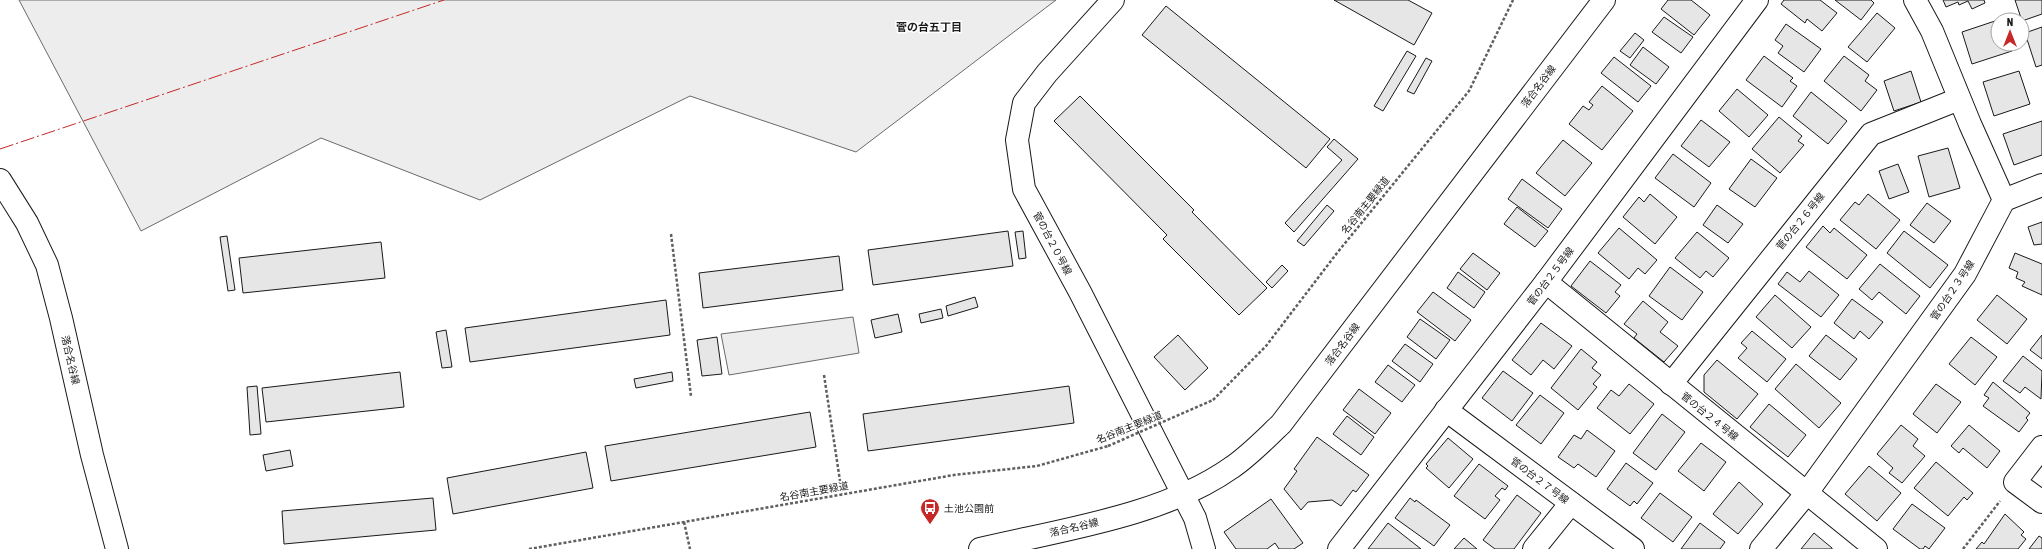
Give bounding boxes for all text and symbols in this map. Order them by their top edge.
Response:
north arrow [1990,12,2030,52]
text: N [2007,16,2013,28]
district label: 菅の台五丁目 [896,21,962,33]
street label: 落合名谷線 [1519,63,1558,110]
street label: 名谷南主要緑道 [1339,175,1392,236]
street label: 菅の台２６号線 [1774,191,1827,252]
street label: 菅の台２０号線 [1031,210,1074,277]
street label: 菅の台２５号線 [1525,245,1576,308]
street label: 菅の台２３号線 [1928,258,1977,322]
street label: 落合名谷線 [1323,321,1362,368]
street label: 落合名谷線 [60,335,81,386]
street label: 菅の台２４号線 [1679,390,1740,443]
street label: 名谷南主要緑道 [1095,409,1164,446]
street label: 菅の台２７号線 [1508,455,1571,506]
street label: 名谷南主要緑道 [779,480,850,503]
bus stop icon: 土池公園前 [919,497,941,525]
place label: 土池公園前 [944,503,994,514]
street label: 落合名谷線 [1049,517,1100,538]

